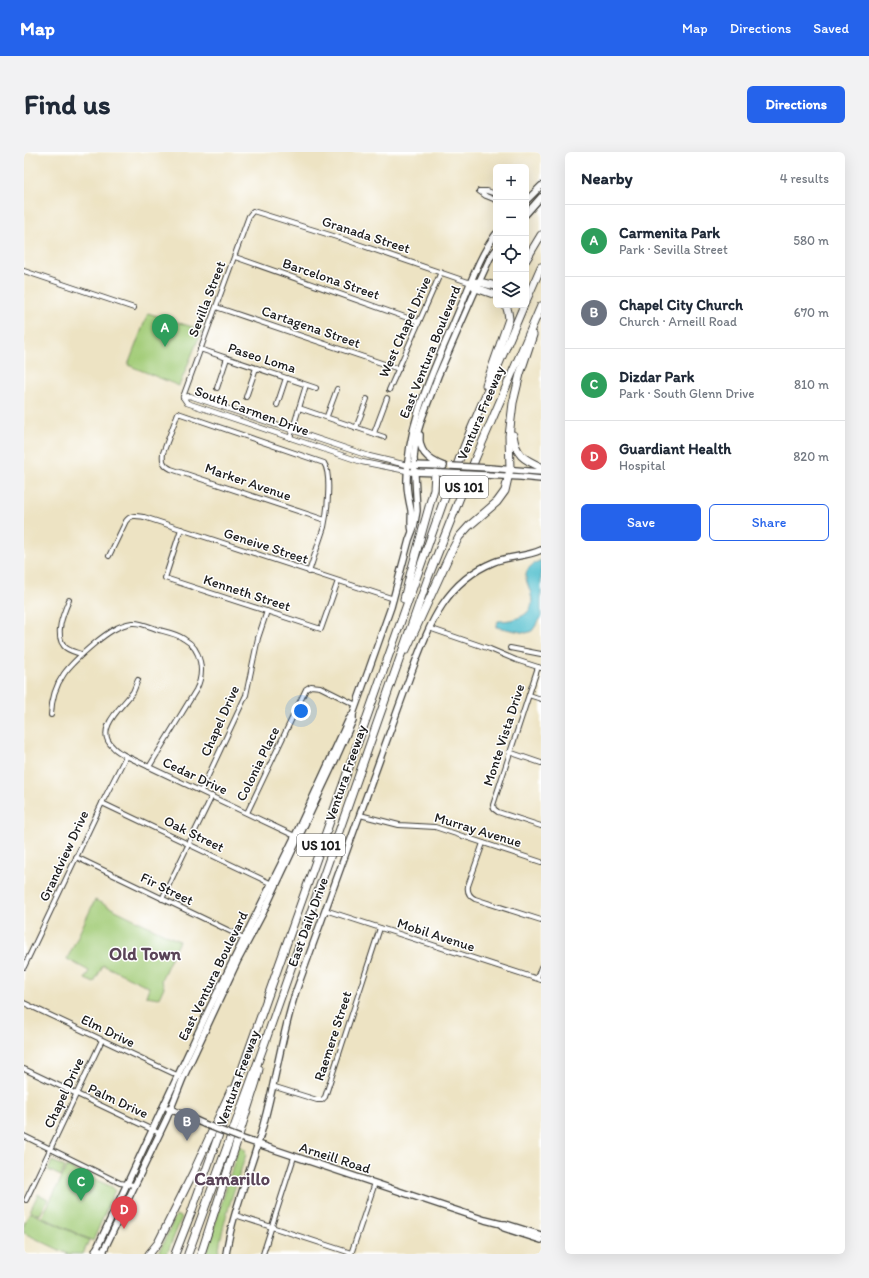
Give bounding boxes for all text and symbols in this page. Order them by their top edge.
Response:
text: Map [20,17,55,40]
text: Map [682,20,708,37]
text: Directions [730,20,791,37]
text: Saved [813,20,849,37]
button: Directions [747,86,845,123]
text: Find us [24,87,111,121]
map controls [493,164,529,308]
button: + [493,164,529,200]
text: Nearby [581,168,633,188]
text: 4 results [780,171,829,186]
button: − [493,200,529,236]
street label: Granada Street [320,213,412,257]
text: Carmenita Park [619,224,720,242]
text: A [590,233,598,248]
text: 580 m [793,233,829,248]
button: locate [493,236,529,272]
text: Park · Sevilla Street [619,242,728,257]
street label: Barcelona Street [280,254,382,304]
street label: Sevilla Street [185,259,229,339]
button: layers [493,272,529,308]
street label: West Chapel Drive [375,273,435,380]
street label: East Ventura Boulevard [396,283,465,421]
text: Chapel City Church [619,296,743,314]
street label: Cartagena Street [259,302,363,352]
text: B [590,305,598,320]
text: 670 m [794,305,829,320]
pin: A [152,314,178,347]
text: Church · Arneill Road [619,314,737,329]
street label: Paseo Loma [226,339,298,377]
street label: Ventura Freeway [454,363,509,463]
text: Dizdar Park [619,368,694,386]
text: C [590,377,598,392]
text: 810 m [794,377,829,392]
street label: South Carmen Drive [192,382,312,440]
text: Park · South Glenn Drive [619,386,754,401]
text: Guardiant Health [619,440,731,458]
text: D [590,449,598,464]
text: 820 m [793,449,829,464]
text: Hospital [619,458,666,473]
street label: Marker Avenue [203,459,294,505]
road number: US 101 [440,476,488,498]
button: Save [581,504,701,541]
button: Share [709,504,829,541]
street label: Geneive Street [221,524,311,568]
street label: Kenneth Street [201,571,293,615]
street label: Monte Vista Drive [479,682,529,788]
street label: Chapel Drive [197,683,243,759]
your location [291,701,311,721]
street label: Ventura Freeway [322,722,371,823]
street label: Colonia Place [233,724,283,804]
street label: Cedar Drive [160,754,231,799]
street label: Grandview Drive [35,807,93,904]
street label: Murray Avenue [432,809,524,851]
street label: Oak Street [161,812,227,856]
road number: US 101 [297,834,345,856]
street label: Fir Street [138,869,196,909]
street label: East Daily Drive [284,875,332,969]
street label: East Ventura Boulevard [174,908,252,1044]
street label: Mobil Avenue [395,914,477,956]
district label: Old Town [109,943,182,965]
street label: Raemere Street [310,989,356,1083]
street label: Elm Drive [78,1011,138,1051]
street label: Ventura Freeway [213,1028,263,1128]
street label: Chapel Drive [40,1055,88,1131]
street label: Palm Drive [85,1080,151,1122]
pin: B [174,1108,200,1141]
street label: Arneill Road [297,1139,373,1178]
pin: C [68,1168,94,1201]
district label: Camarillo [194,1168,270,1190]
pin: D [111,1196,137,1229]

